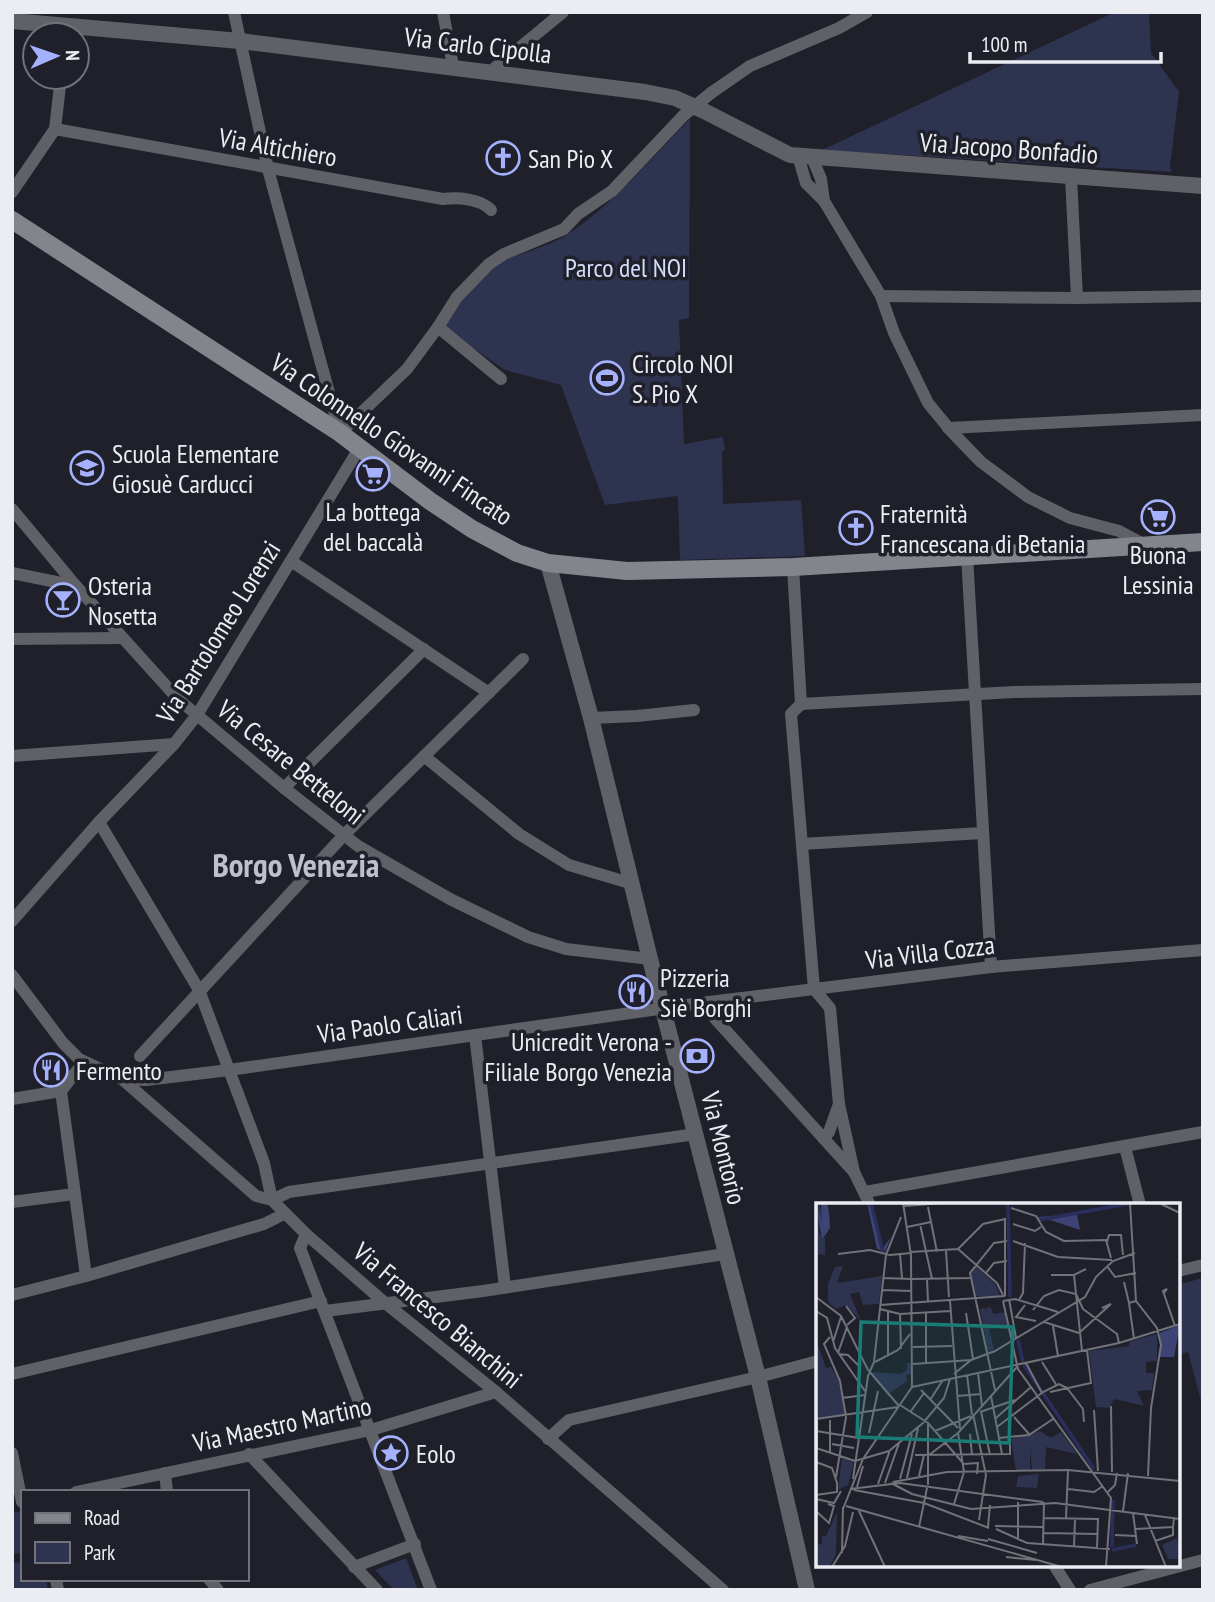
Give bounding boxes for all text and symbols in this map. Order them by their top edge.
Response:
street label: Via Carlo Cipolla [401,19,554,70]
north arrow [21,21,91,91]
scale bar [970,21,1161,65]
text: 100 m [981,31,1027,58]
text: N [61,50,85,61]
street label: Via Altichiero [215,120,340,174]
street label: Via Jacopo Bonfadio [918,125,1099,171]
church icon: San Pio X [484,139,522,177]
place label: San Pio X [528,142,613,175]
park label: Parco del NOI [565,251,687,284]
street label: Via Colonnello Giovanni Fincato [264,345,519,532]
place label: Circolo NOI S. Pio X [632,347,734,410]
sports icon: Circolo NOI S. Pio X [588,359,626,397]
place label: Scuola Elementare Giosuè Carducci [112,437,279,500]
school or university icon: Scuola Elementare Giosuè Carducci [68,449,106,487]
supermarket icon: La bottega del baccalà [354,455,392,493]
place label: La bottega del baccalà [323,495,423,558]
place label: Fraternità Francescana di Betania [880,497,1085,560]
supermarket icon: Buona Lessinia [1139,498,1177,536]
church icon: Fraternità Francescana di Betania [837,509,875,547]
street label: Via Bartolomeo Lorenzi [148,535,287,730]
place label: Buona Lessinia [1122,538,1194,601]
place label: Osteria Nosetta [88,569,157,632]
bar icon: Osteria Nosetta [44,581,82,619]
street label: Via Cesare Betteloni [210,692,371,832]
district label: Borgo Venezia [213,843,379,886]
street label: Via Villa Cozza [863,928,996,976]
place label: Pizzeria Siè Borghi [660,961,752,1024]
restaurant icon: Pizzeria Siè Borghi [617,973,655,1011]
street label: Via Paolo Caliari [314,998,465,1051]
place label: Unicredit Verona - Filiale Borgo Venezia [484,1025,672,1088]
bank icon: Unicredit Verona - Filiale Borgo Venezia [678,1037,716,1075]
restaurant icon: Fermento [32,1051,70,1089]
place label: Fermento [76,1054,162,1087]
street label: Via Montorio [694,1087,754,1208]
inset map [816,1203,1180,1567]
street label: Via Francesco Bianchini [346,1234,529,1395]
street label: Via Maestro Martino [189,1389,374,1459]
place icon: Eolo [372,1434,410,1472]
place label: Eolo [416,1437,456,1470]
legend [21,1490,248,1581]
text: Road [84,1504,120,1531]
text: Park [84,1539,115,1566]

